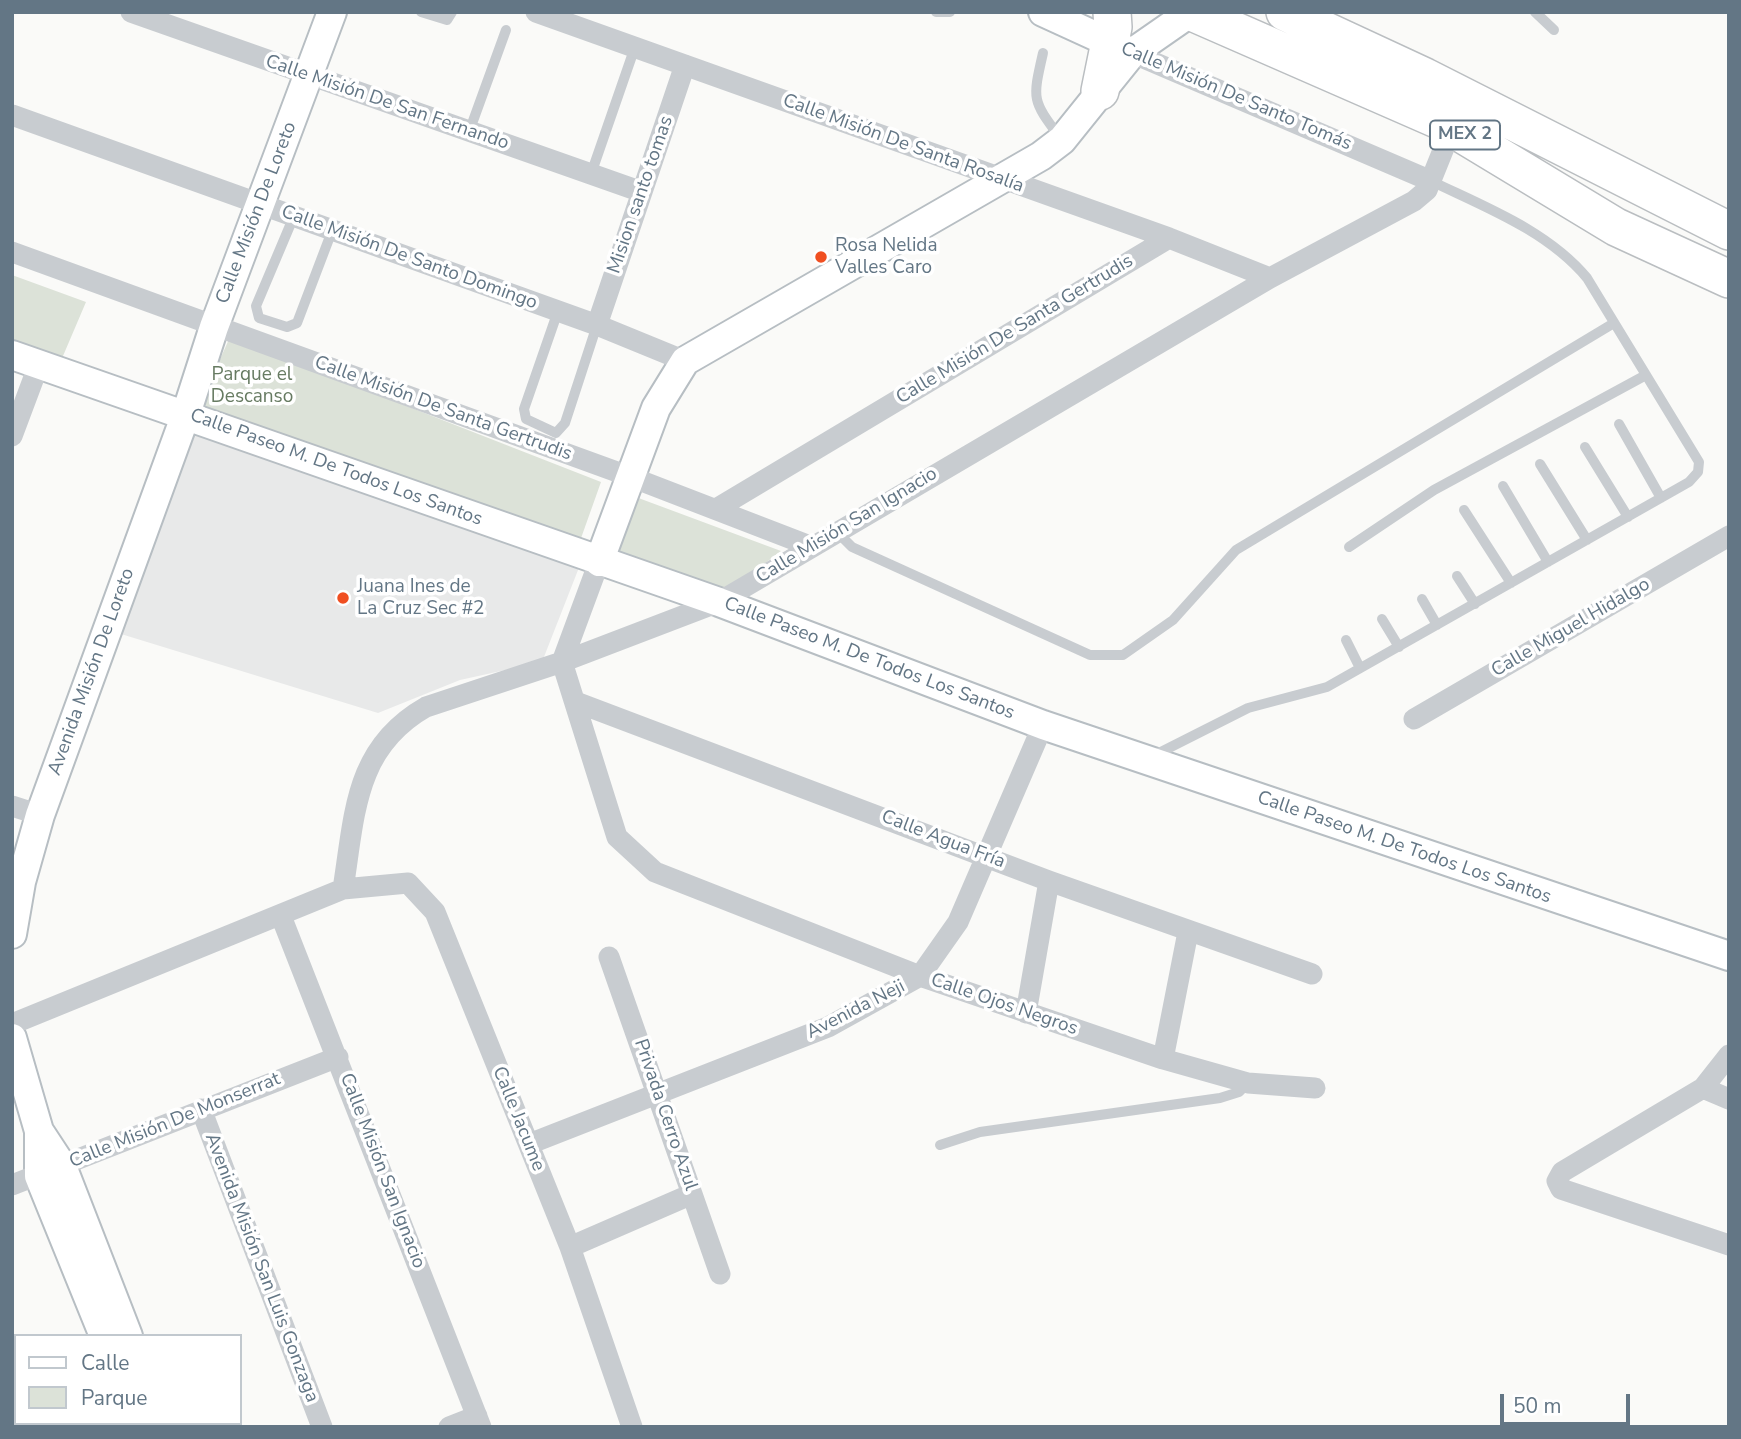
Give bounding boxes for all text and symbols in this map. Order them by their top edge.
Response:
street label: Calle Misión De Santo Tomás [1117,38,1355,156]
street label: Calle Misión De San Fernando [262,51,512,155]
street label: Calle Misión De Santa Rosalía [779,90,1027,198]
street label: Mision santo tomas [603,113,679,277]
street label: Calle Misión De Loreto [212,119,302,307]
road number: MEX 2 [1430,120,1500,150]
street label: Calle Misión De Santo Domingo [278,201,540,315]
place label: Rosa Nelida Valles Caro [835,235,937,279]
marker: Rosa Nelida Valles Caro [813,249,829,265]
street label: Calle Misión De Santa Gertrudis [892,250,1138,410]
street label: Calle Misión De Santa Gertrudis [311,352,575,466]
park label: Parque el Descanso [211,364,293,408]
street label: Calle Paseo M. De Todos Los Santos [187,404,485,532]
street label: Calle Misión San Ignacio [752,463,942,589]
street label: Avenida Misión De Loreto [44,565,140,779]
street label: Calle Miguel Hidalgo [1488,573,1654,683]
place label: Juana Ines de La Cruz Sec #2 [357,576,484,620]
marker: Juana Ines de La Cruz Sec #2 [335,590,351,606]
street label: Calle Paseo M. De Todos Los Santos [720,593,1018,725]
street label: Calle Paseo M. De Todos Los Santos [1254,787,1554,909]
street label: Calle Agua Fría [878,806,1008,874]
street label: Calle Ojos Negros [927,969,1081,1041]
street label: Avenida Neji [803,975,909,1045]
street label: Privada Cerro Azul [628,1036,702,1194]
street label: Calle Jacume [487,1063,549,1175]
street label: Calle Misión De Monserrat [66,1068,284,1174]
street label: Calle Misión San Ignacio [334,1070,430,1272]
street label: Avenida Misión San Luis Gonzaga [199,1130,323,1406]
legend [14,1334,242,1425]
text: Calle [81,1349,129,1377]
scale bar [1503,1380,1632,1424]
text: Parque [81,1384,148,1412]
text: 50 m [1513,1392,1562,1420]

